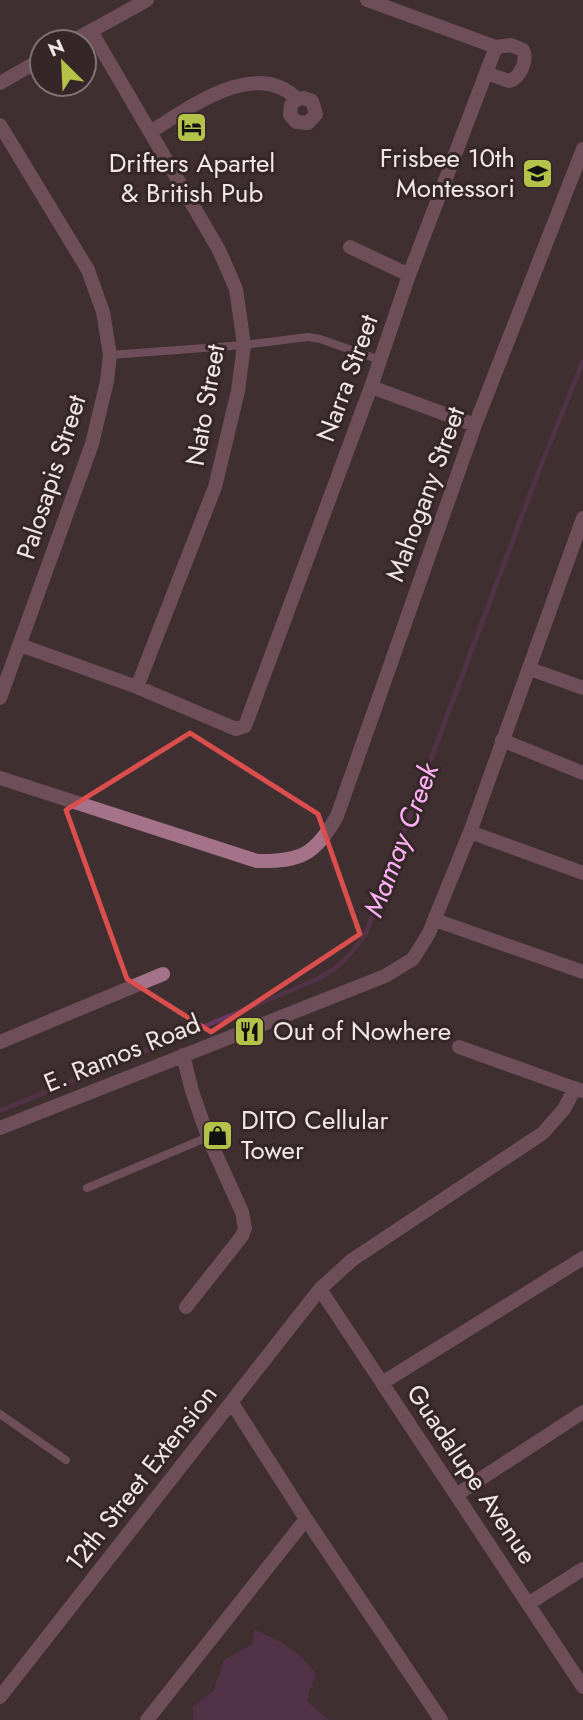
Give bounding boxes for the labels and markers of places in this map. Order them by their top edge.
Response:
hotel icon: Drifters Apartel & British Pub [175,111,209,145]
place label: Frisbee 10th Montessori [380,139,515,207]
place label: Drifters Apartel & British Pub [109,144,275,212]
school or university icon: Frisbee 10th Montessori [521,156,555,190]
place label: Out of Nowhere [273,1012,451,1050]
restaurant icon: Out of Nowhere [233,1014,267,1048]
place label: DITO Cellular Tower [241,1101,388,1169]
shop icon: DITO Cellular Tower [201,1118,235,1152]

